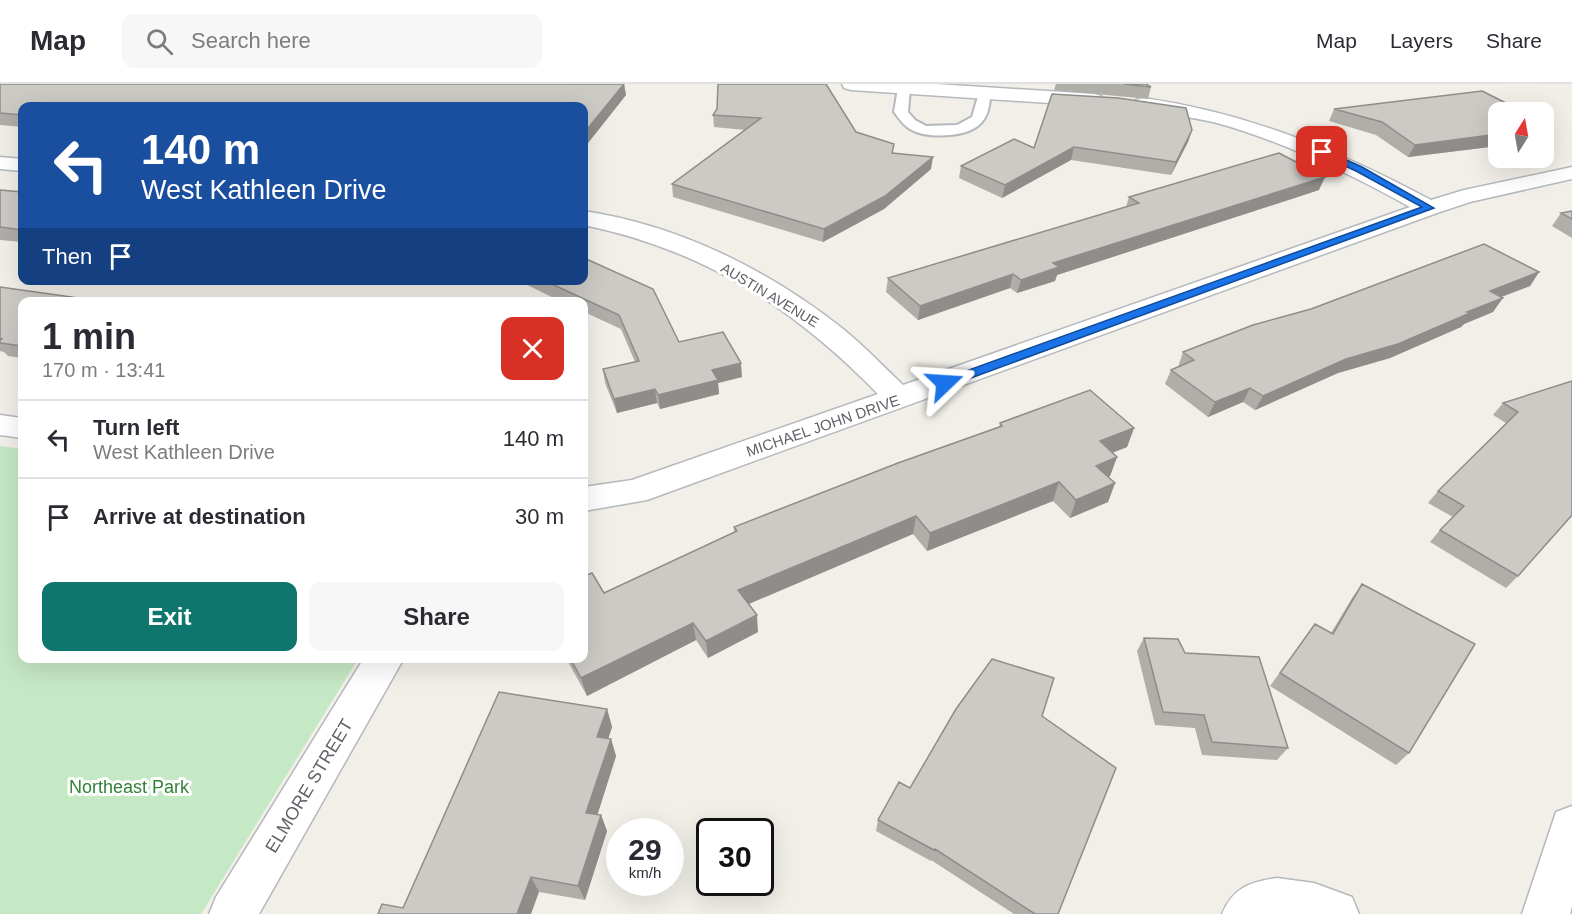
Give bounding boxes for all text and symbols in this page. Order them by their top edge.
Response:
search box [122,14,542,68]
text: Map [30,25,86,56]
icon: search [143,25,176,58]
text: Search here [191,28,311,53]
text: Map [1316,29,1357,52]
text: Layers [1390,29,1453,52]
text: Share [1486,29,1542,52]
north arrow [1488,102,1554,168]
map controls [1488,102,1554,168]
icon: left [42,126,120,204]
text: 140 m [141,126,260,173]
pin [1296,126,1347,177]
icon: arrive [1305,135,1338,168]
text: West Kathleen Drive [141,175,387,205]
icon: arrive [104,240,137,273]
text: Then [42,244,92,269]
street label: AUSTIN AVENUE [718,260,822,330]
text: 1 min [42,316,136,357]
button: close [501,317,564,380]
position arrow [913,351,977,415]
text: 170 m · 13:41 [42,359,165,381]
street label: MICHAEL JOHN DRIVE [744,391,902,460]
text: Turn left [93,415,179,440]
icon: left [42,423,75,456]
text: 140 m [503,426,564,451]
text: West Kathleen Drive [93,441,275,463]
icon: arrive [42,501,75,534]
text: Arrive at destination [93,504,306,529]
text: 30 m [515,504,564,529]
button: Exit [42,582,297,651]
button: Share [309,582,564,651]
street label: ELMORE STREET [261,716,357,856]
park label: Northeast Park [69,777,190,797]
speed limit sign: 30 [696,818,774,896]
text: 29 [628,833,662,866]
text: km/h [629,864,661,881]

